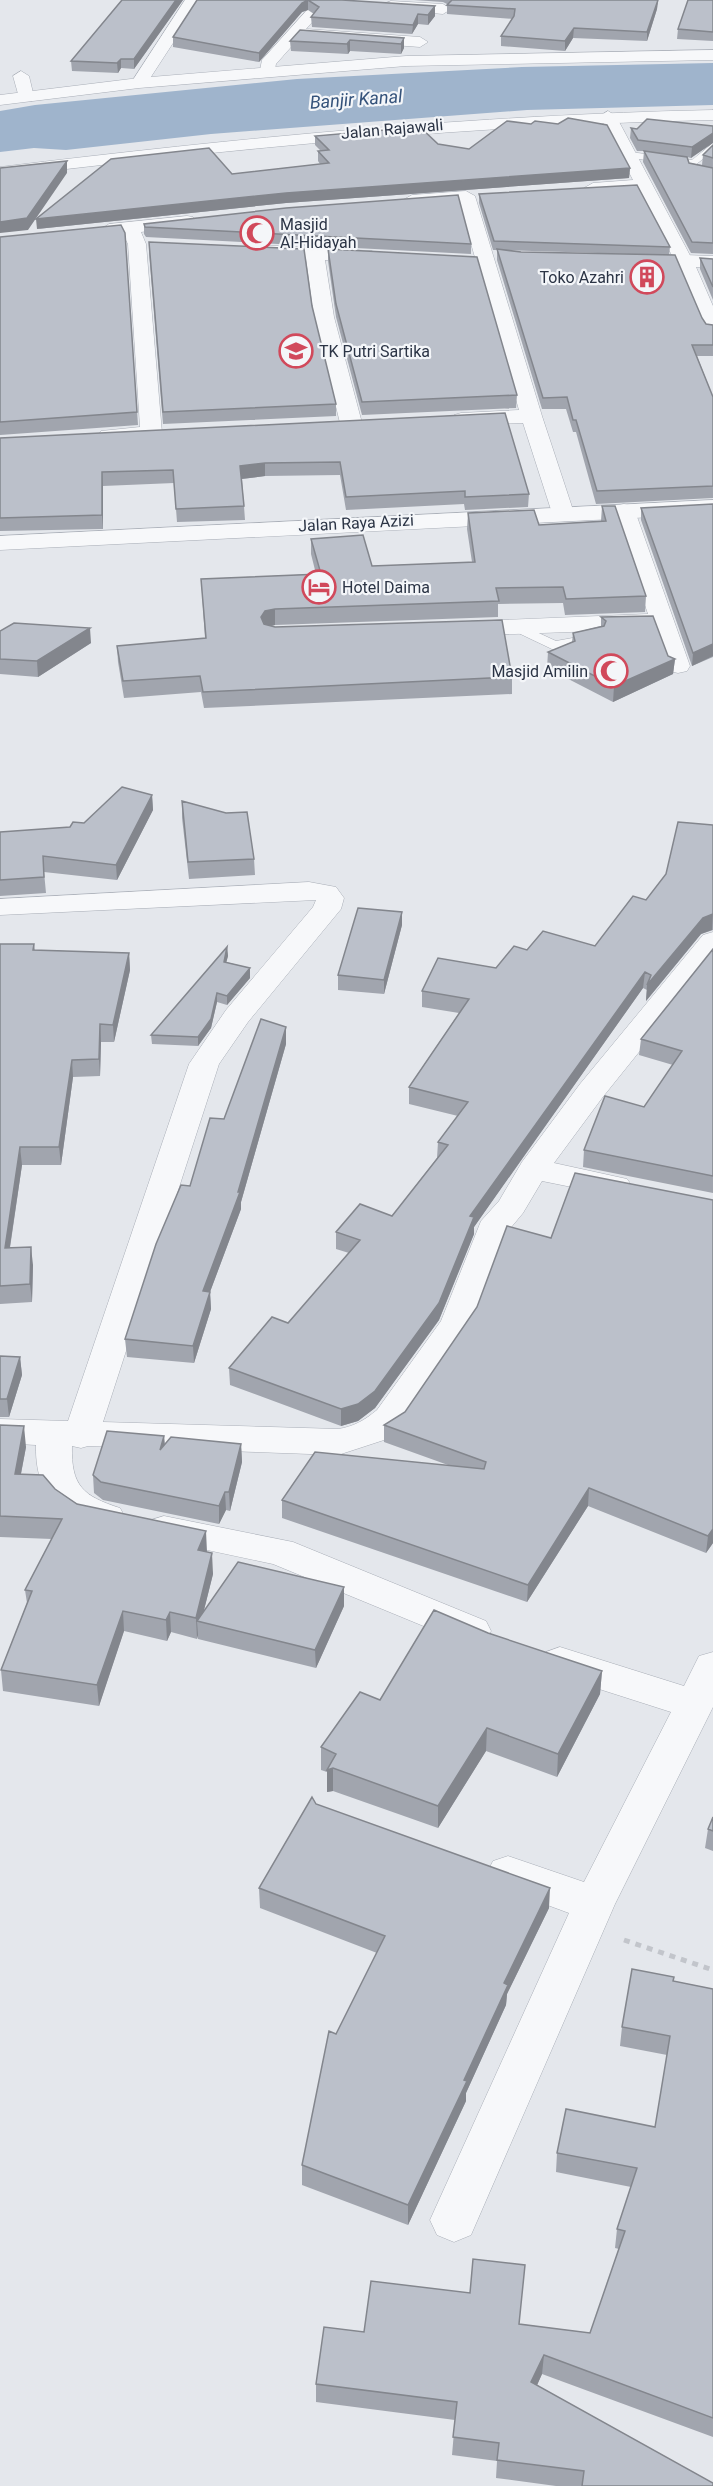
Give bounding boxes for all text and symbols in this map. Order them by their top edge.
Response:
water label: Banjir Kanal [309,85,404,113]
street label: Jalan Rajawali [340,115,444,143]
mosque icon: Masjid Al-Hidayah [239,215,275,251]
place label: Masjid Al-Hidayah [280,215,357,252]
building icon: Toko Azahri [629,259,665,295]
place label: Toko Azahri [540,268,624,287]
school or university icon: TK Putri Sartika [278,333,314,369]
place label: TK Putri Sartika [319,342,430,361]
street label: Jalan Raya Azizi [298,510,414,536]
hotel icon: Hotel Daima [301,569,337,605]
place label: Hotel Daima [342,578,430,597]
mosque icon: Masjid Amilin [593,653,629,689]
place label: Masjid Amilin [491,662,588,681]

